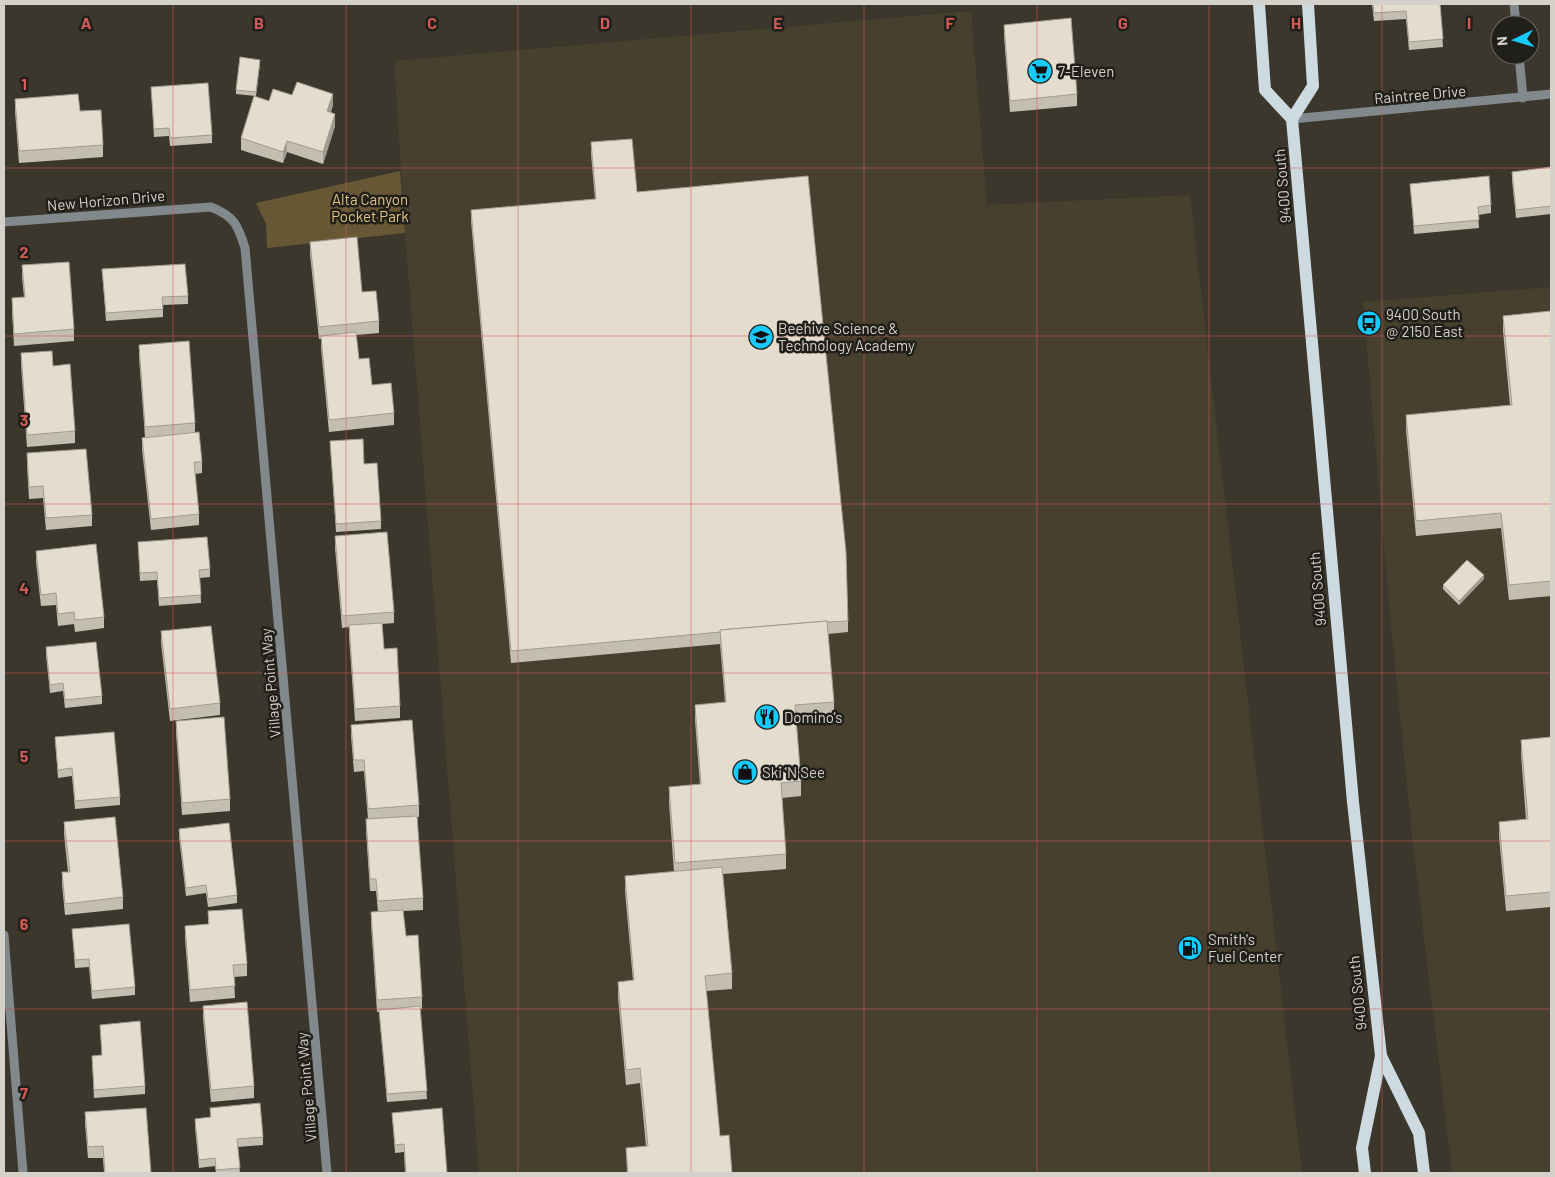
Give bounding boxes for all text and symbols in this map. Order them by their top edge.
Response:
text: A [81,13,92,32]
text: B [254,13,264,32]
text: C [427,13,437,32]
text: D [600,13,610,32]
text: E [773,13,783,32]
text: F [946,13,955,32]
text: G [1118,13,1128,32]
text: H [1291,13,1301,32]
text: I [1467,13,1471,32]
north arrow [1490,15,1540,65]
text: N [1493,36,1510,47]
supermarket icon: 7-Eleven [1027,58,1053,84]
place label: 7-Eleven [1058,62,1114,80]
text: 1 [21,74,27,93]
street label: Raintree Drive [1373,81,1467,107]
street label: 9400 South [1270,148,1294,224]
street label: New Horizon Drive [46,186,166,214]
park label: Alta Canyon Pocket Park [331,190,409,225]
text: 2 [20,242,29,261]
place label: 9400 South @ 2150 East [1386,305,1463,340]
bus stop icon: 9400 South @ 2150 East [1356,310,1382,336]
place label: Beehive Science & Technology Academy [778,319,915,354]
school or university icon: Beehive Science & Technology Academy [748,324,774,350]
text: 3 [20,410,28,429]
street label: 9400 South [1305,551,1329,627]
text: 4 [19,578,29,597]
street label: Village Point Way [256,627,284,739]
restaurant icon: Domino's [754,704,780,730]
place label: Domino's [784,708,842,726]
text: 5 [20,746,29,765]
shop icon: Ski 'N See [732,759,758,785]
place label: Ski 'N See [762,763,825,781]
text: 6 [20,914,29,933]
place label: Smith's Fuel Center [1208,930,1283,965]
fuel station icon: Smith's Fuel Center [1177,935,1203,961]
street label: 9400 South [1344,955,1370,1031]
street label: Village Point Way [292,1031,320,1143]
text: 7 [20,1083,28,1102]

